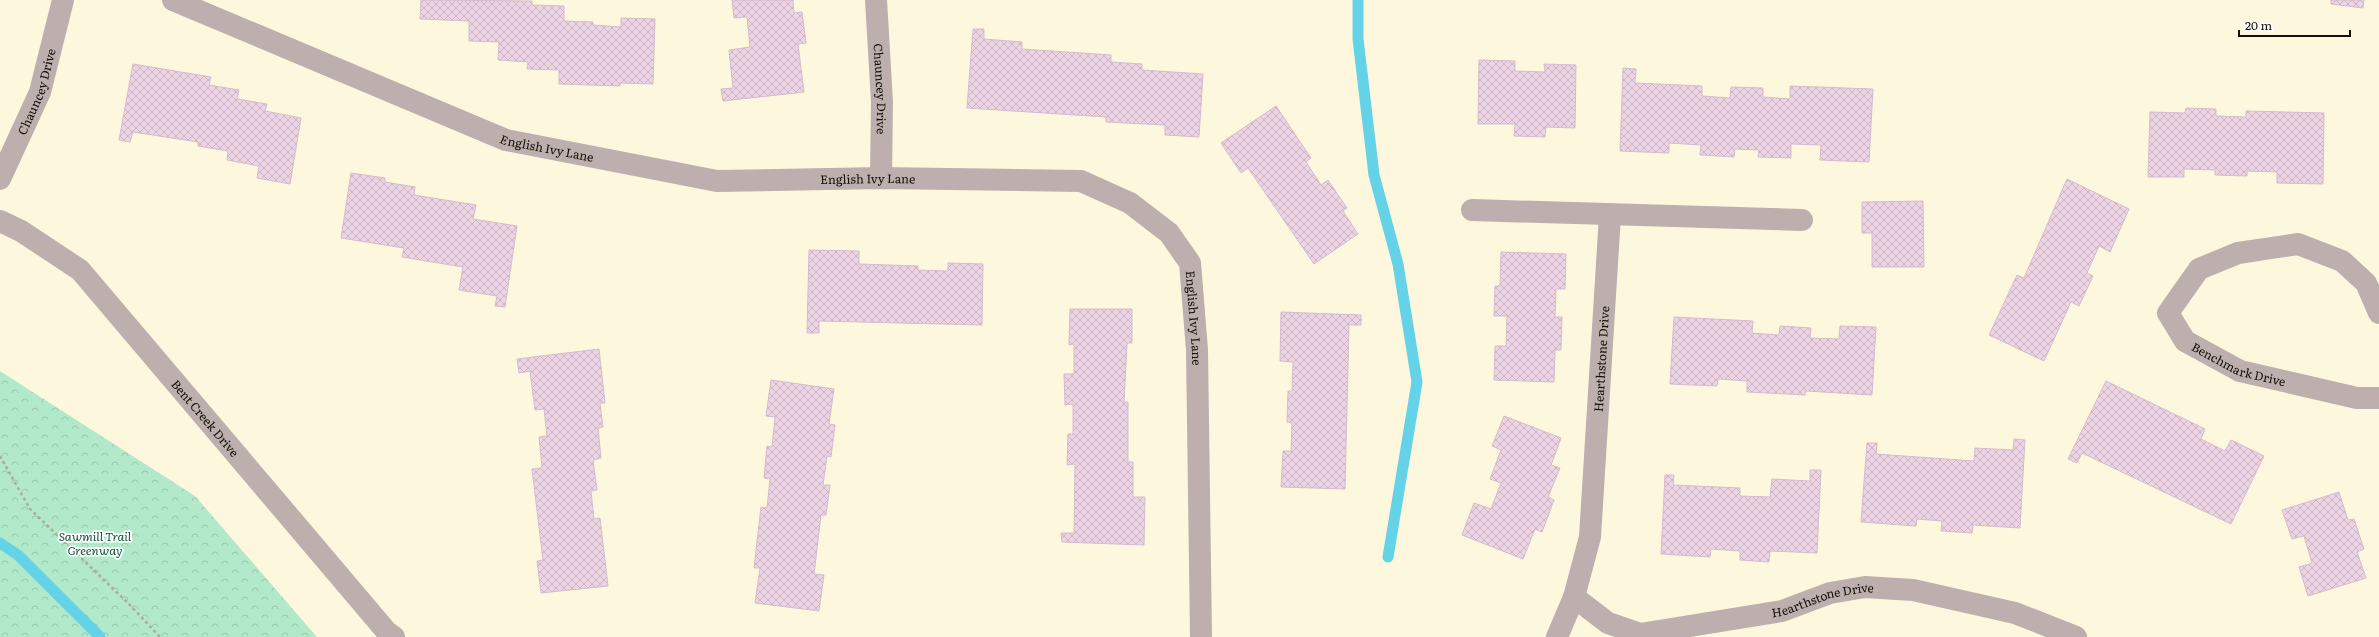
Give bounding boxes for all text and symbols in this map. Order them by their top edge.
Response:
scale bar [2239,12,2350,38]
text: 20 m [2245,16,2272,34]
street label: Chauncey Drive [870,43,891,134]
street label: Chauncey Drive [13,47,60,138]
street label: English Ivy Lane [497,129,595,166]
street label: English Ivy Lane [820,169,915,188]
street label: English Ivy Lane [1182,270,1206,366]
street label: Hearthstone Drive [1589,305,1613,412]
street label: Benchmark Drive [2189,337,2288,390]
street label: Bent Creek Drive [167,375,244,461]
park label: Sawmill Trail Greenway [59,527,132,559]
street label: Hearthstone Drive [1770,578,1874,622]

